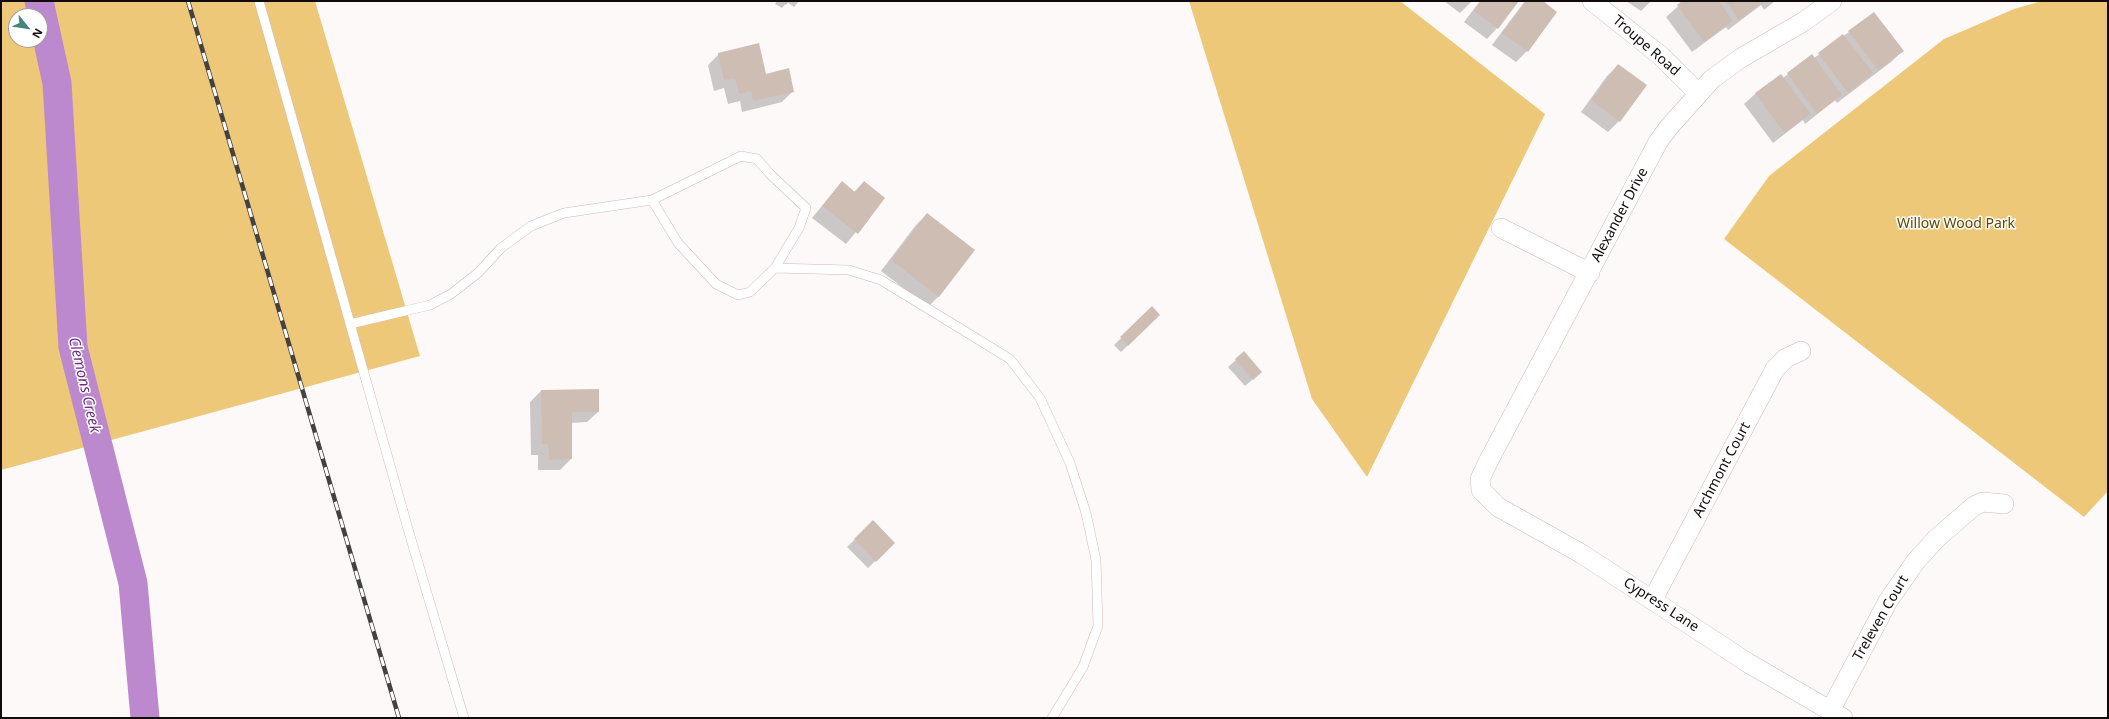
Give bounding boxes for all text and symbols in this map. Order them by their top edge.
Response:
north arrow [8,8,48,48]
street label: Troupe Road [1609,12,1683,80]
text: N [29,26,47,41]
street label: Alexander Drive [1588,165,1652,265]
park label: Willow Wood Park [1897,216,2015,232]
water label: Clemons Creek [64,335,104,435]
street label: Archmont Court [1690,419,1754,521]
street label: Treleven Court [1850,572,1912,664]
street label: Cypress Lane [1620,574,1702,636]

